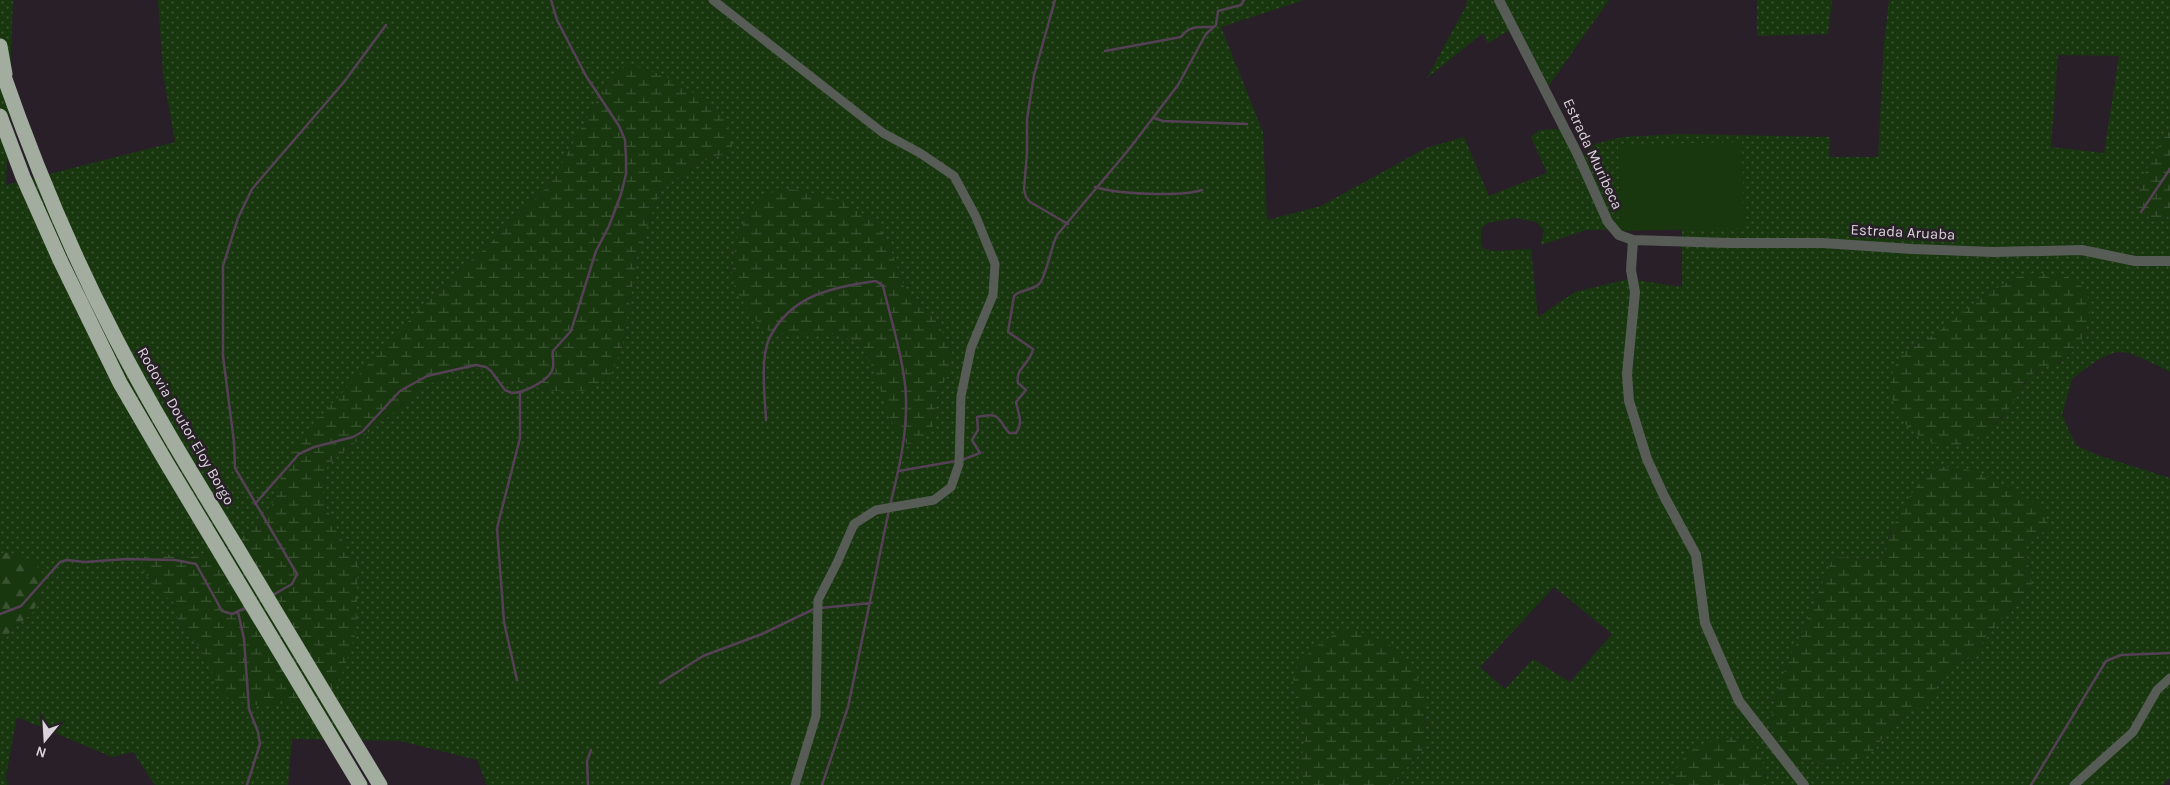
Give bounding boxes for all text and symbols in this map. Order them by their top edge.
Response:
street label: Estrada Muribeca [1559,96,1627,212]
street label: Estrada Aruaba [1850,220,1956,244]
street label: Rodovia Doutor Eloy Borgo [133,344,239,508]
north arrow [20,715,70,765]
text: N [34,742,49,762]

